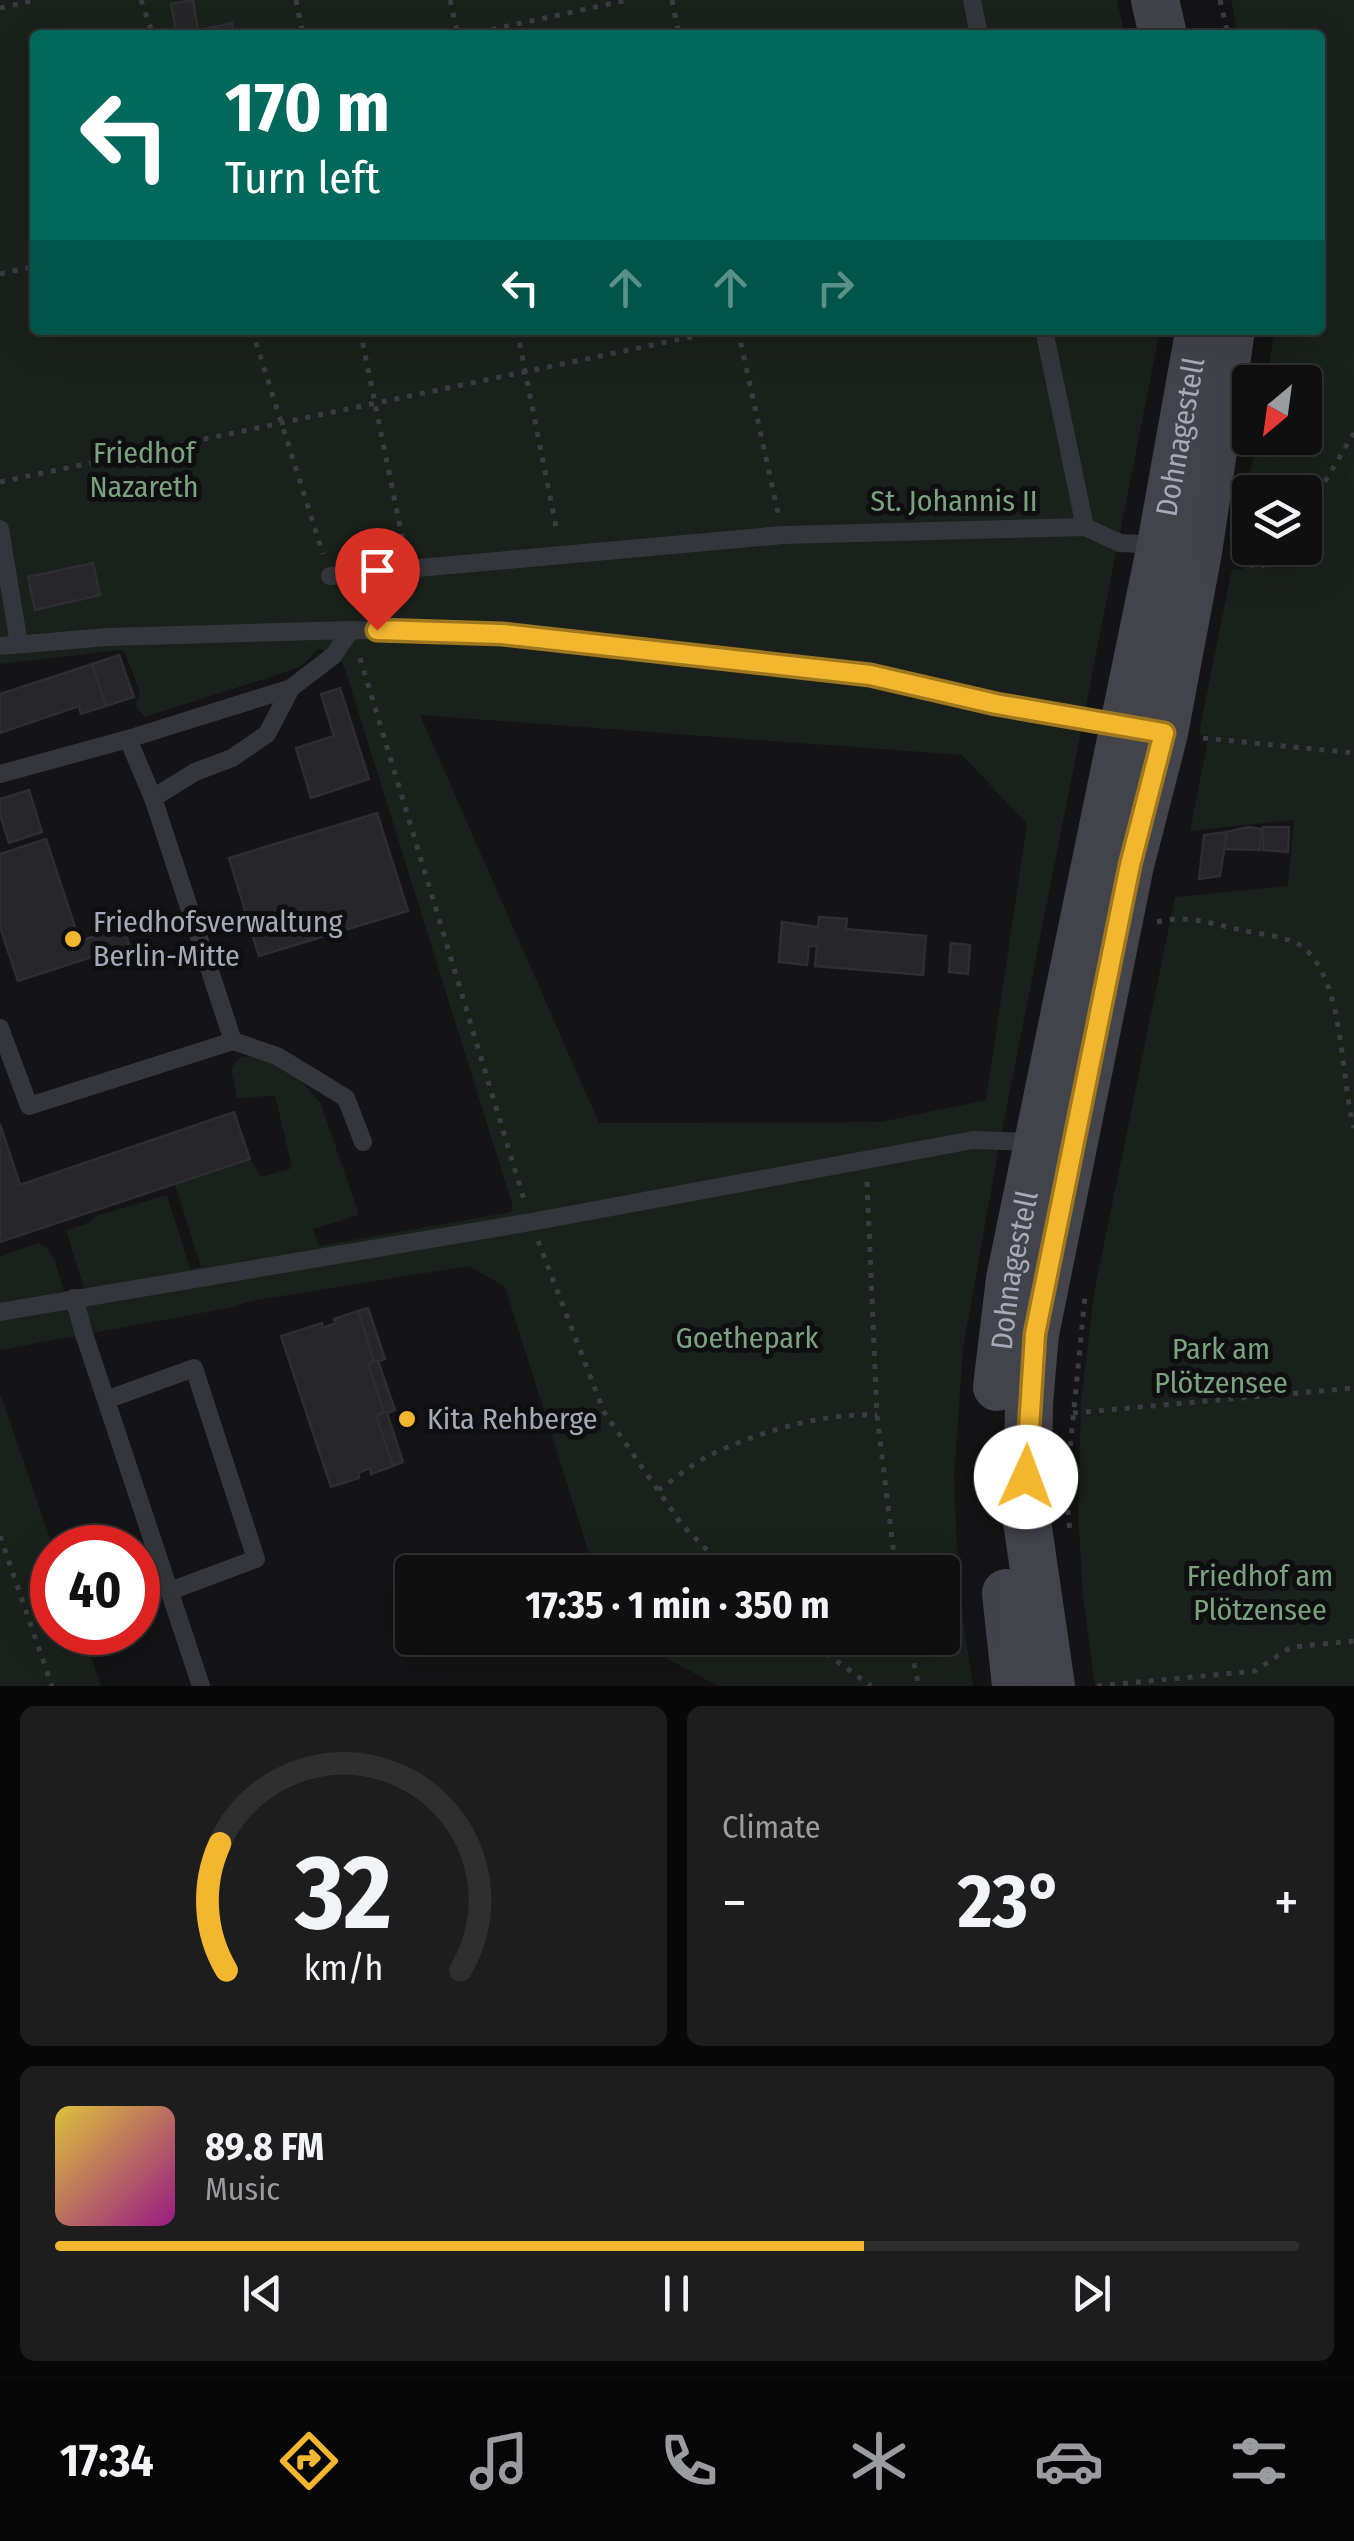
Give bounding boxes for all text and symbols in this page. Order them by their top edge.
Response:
text: 170 m [225,66,390,150]
icon: left [60,70,190,200]
text: Turn left [225,151,380,205]
icon: left [493,260,548,315]
icon: ahead [598,260,653,315]
icon: ahead [703,260,758,315]
icon: right [808,260,863,315]
street label: Dohnagestell [1148,355,1212,519]
north arrow [1232,365,1322,455]
map controls [1232,365,1322,565]
park label: Friedhof Nazareth [89,435,199,505]
button: layers [1232,475,1322,565]
park label: St. Johannis II [870,483,1038,519]
pin [335,528,420,631]
icon: arrive [350,543,405,598]
place label: Friedhofsverwaltung Berlin-Mitte [93,904,343,974]
marker: Friedhofsverwaltung Berlin-Mitte [62,928,84,950]
street label: Dohnagestell [984,1188,1046,1352]
park label: Goethepark [675,1320,819,1356]
park label: Park am Plötzensee [1154,1331,1288,1401]
place label: Kita Rehberge [427,1401,598,1437]
marker: Kita Rehberge [396,1408,418,1430]
position arrow [974,1425,1078,1529]
speed limit sign: 40 [30,1525,160,1655]
park label: Friedhof am Plötzensee [1187,1558,1333,1628]
text: 17:35 · 1 min · 350 m [525,1582,830,1628]
text: Climate [722,1808,821,1846]
text: 32 [294,1831,392,1956]
text: 23° [958,1857,1063,1947]
text: − [722,1870,747,1936]
text: + [1274,1870,1299,1936]
text: km/h [304,1947,383,1989]
text: 89.8 FM [205,2124,324,2170]
text: Music [205,2170,280,2208]
icon: previous [235,2266,290,2321]
icon: pause [649,2266,704,2321]
icon: next [1064,2266,1119,2321]
icon: directions [274,2426,344,2496]
icon: music [464,2426,534,2496]
icon: phone [654,2426,724,2496]
icon: climate [844,2426,914,2496]
icon: car [1034,2426,1104,2496]
icon: filters [1224,2426,1294,2496]
text: 17:34 [60,2434,154,2488]

